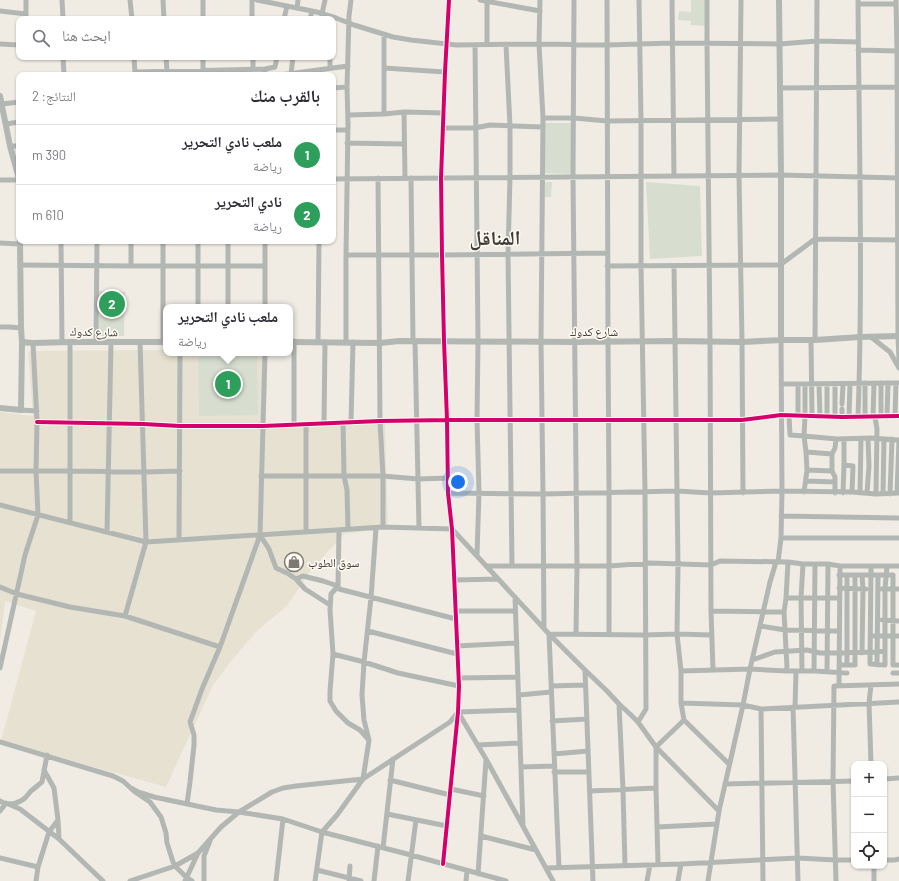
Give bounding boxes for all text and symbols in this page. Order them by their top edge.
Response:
search box [16,16,336,60]
text: ابحث هنا [62,26,111,44]
icon: search [30,27,52,49]
text: بالقرب منك [250,85,320,105]
text: النتائج: 2 [32,88,76,104]
text: ملعب نادي التحرير [182,132,282,150]
text: 390 m [32,147,66,163]
text: 1 [305,147,309,163]
text: رياضة [253,158,282,174]
text: نادي التحرير [215,192,282,210]
text: 610 m [32,207,64,223]
text: 2 [303,207,311,223]
text: رياضة [253,218,282,234]
district label: المناقل [470,225,520,251]
pin: 2 [99,289,125,319]
popup [163,304,293,356]
text: ملعب نادي التحرير [178,307,278,325]
street label: شارع كدوك [70,324,118,340]
street label: شارع كدوك [570,324,618,340]
text: رياضة [178,333,207,349]
pin: 1 [215,369,241,399]
your location [448,472,468,492]
shop icon: سوق الطوب [283,551,305,573]
place label: سوق الطوب [308,555,360,570]
map controls [851,761,887,869]
button: + [851,761,887,797]
button: − [851,797,887,833]
button: locate [851,833,887,869]

